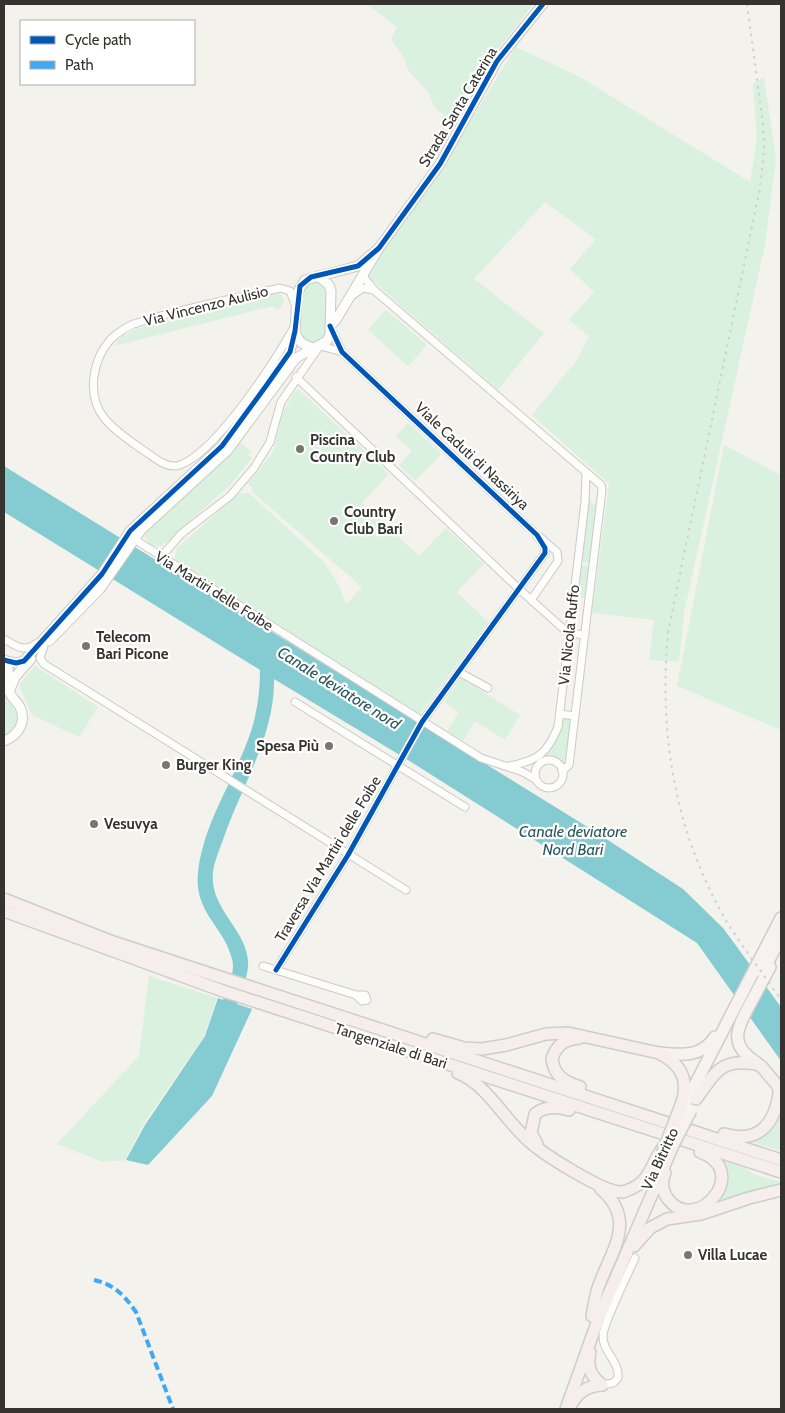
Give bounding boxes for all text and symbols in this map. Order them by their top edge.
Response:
legend [20,20,195,85]
text: Cycle path [65,31,131,49]
street label: Strada Santa Caterina [415,43,501,170]
text: Path [65,56,94,74]
street label: Via Vincenzo Aulisio [142,282,270,330]
street label: Viale Caduti di Nassiriya [411,398,533,514]
place label: Piscina Country Club [310,431,396,466]
marker: Piscina Country Club [294,443,306,455]
place label: Country Club Bari [344,503,403,538]
marker: Country Club Bari [328,515,340,527]
street label: Via Martiri delle Foibe [152,547,277,635]
street label: Via Nicola Ruffo [555,584,583,686]
place label: Telecom Bari Picone [96,628,169,663]
marker: Telecom Bari Picone [80,640,92,652]
water label: Canale deviatore nord [274,642,405,734]
place label: Spesa Più [256,737,319,755]
marker: Spesa Più [323,740,335,752]
place label: Burger King [176,756,252,774]
marker: Burger King [160,759,172,771]
street label: Traversa Via Martiri delle Foibe [271,772,385,945]
place label: Vesuvya [104,815,158,833]
marker: Vesuvya [88,818,100,830]
water label: Canale deviatore Nord Bari [519,822,627,859]
street label: Tangenziale di Bari [333,1019,449,1073]
street label: Via Bitritto [638,1125,682,1193]
place label: Villa Lucae [698,1246,768,1264]
marker: Villa Lucae [682,1249,694,1261]

